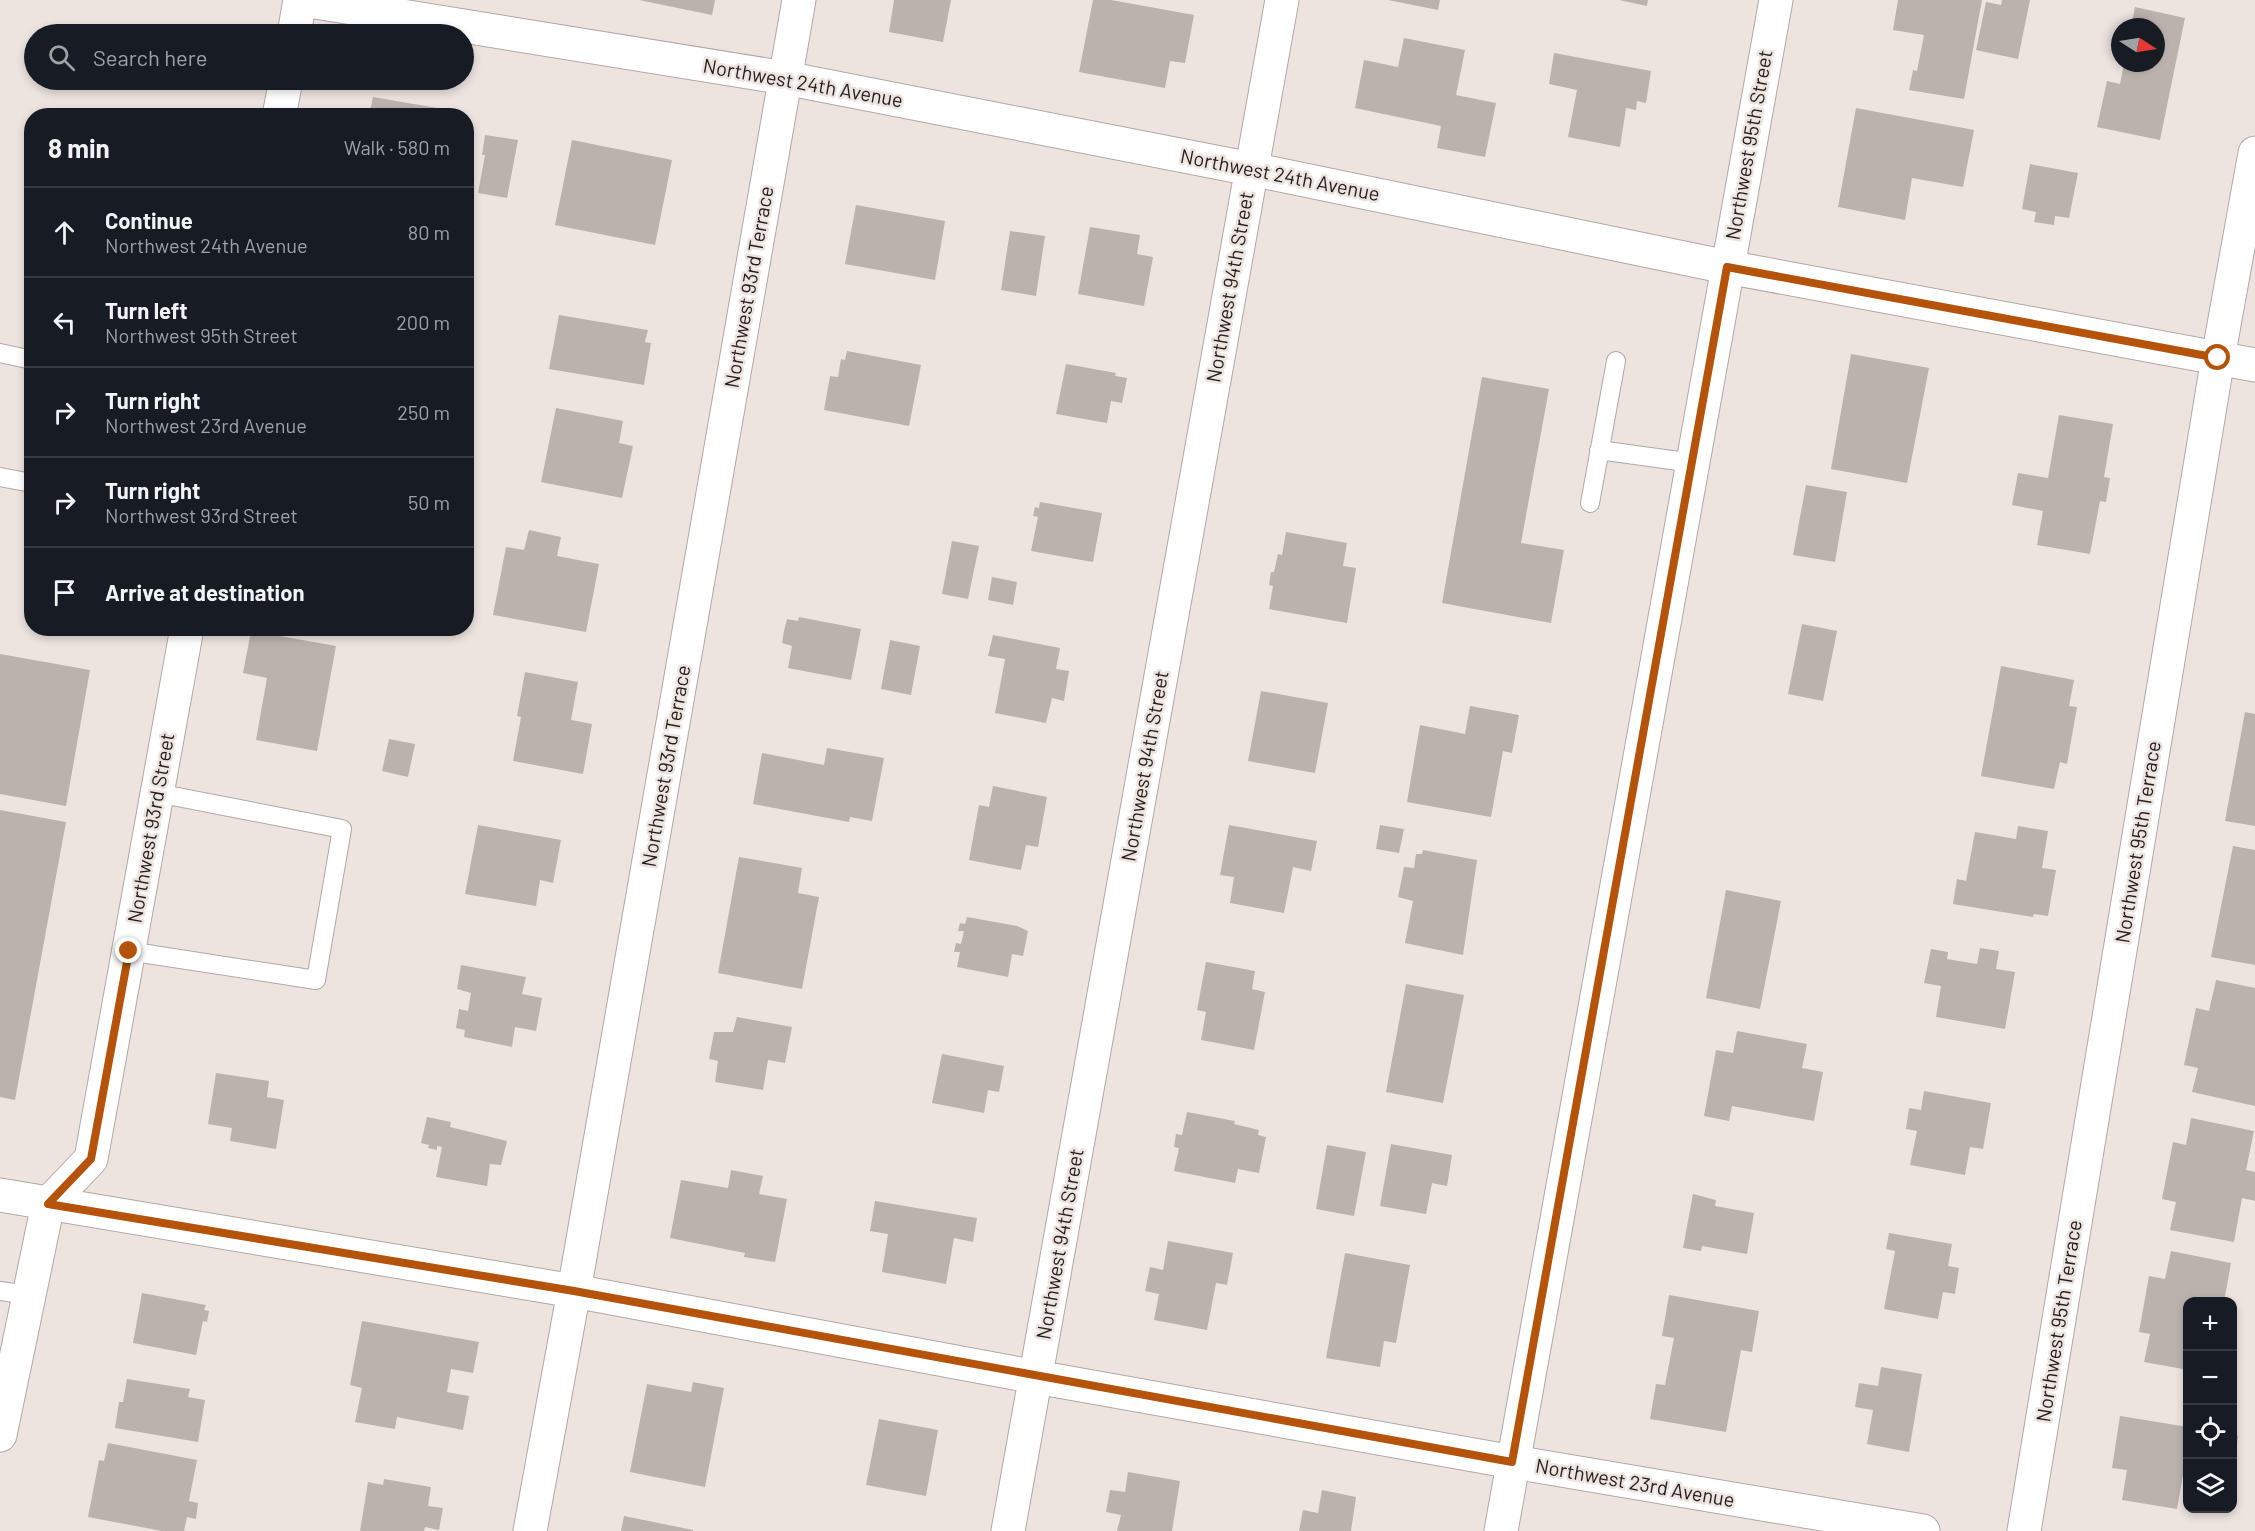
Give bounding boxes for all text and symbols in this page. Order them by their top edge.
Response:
north arrow [2111,18,2165,72]
search box [24,24,474,90]
icon: search [45,41,78,74]
text: Search here [93,44,207,70]
street label: Northwest 95th Street [1719,48,1777,242]
street label: Northwest 24th Avenue [701,53,905,111]
text: 8 min [48,132,110,163]
text: Walk · 580 m [344,135,450,159]
street label: Northwest 24th Avenue [1178,143,1382,205]
street label: Northwest 93rd Terrace [718,184,778,390]
street label: Northwest 94th Street [1200,190,1258,384]
text: Continue [105,207,193,233]
icon: ahead [48,216,81,249]
text: 80 m [408,220,450,244]
text: Northwest 24th Avenue [105,233,308,257]
text: Turn left [105,297,188,323]
icon: left [48,306,81,339]
text: 200 m [396,310,450,334]
text: Northwest 95th Street [105,323,298,347]
route start [2204,344,2230,370]
text: Turn right [105,387,200,413]
icon: right [48,396,81,429]
text: 250 m [397,400,450,424]
text: Northwest 23rd Avenue [105,413,307,437]
text: Turn right [105,477,200,503]
icon: right [48,486,81,519]
text: 50 m [408,490,450,514]
text: Northwest 93rd Street [105,503,298,527]
icon: arrive [48,576,81,609]
text: Arrive at destination [105,579,304,605]
street label: Northwest 93rd Terrace [635,663,695,869]
street label: Northwest 94th Street [1115,669,1173,863]
street label: Northwest 93rd Street [121,731,179,925]
street label: Northwest 95th Terrace [2109,739,2165,945]
route end [115,937,141,963]
street label: Northwest 94th Street [1030,1147,1088,1341]
street label: Northwest 95th Terrace [2030,1218,2086,1424]
map controls [2183,1297,2237,1513]
button: + [2183,1297,2237,1351]
button: − [2183,1351,2237,1405]
button: locate [2183,1405,2237,1459]
street label: Northwest 23rd Avenue [1534,1453,1737,1511]
button: layers [2183,1459,2237,1513]

